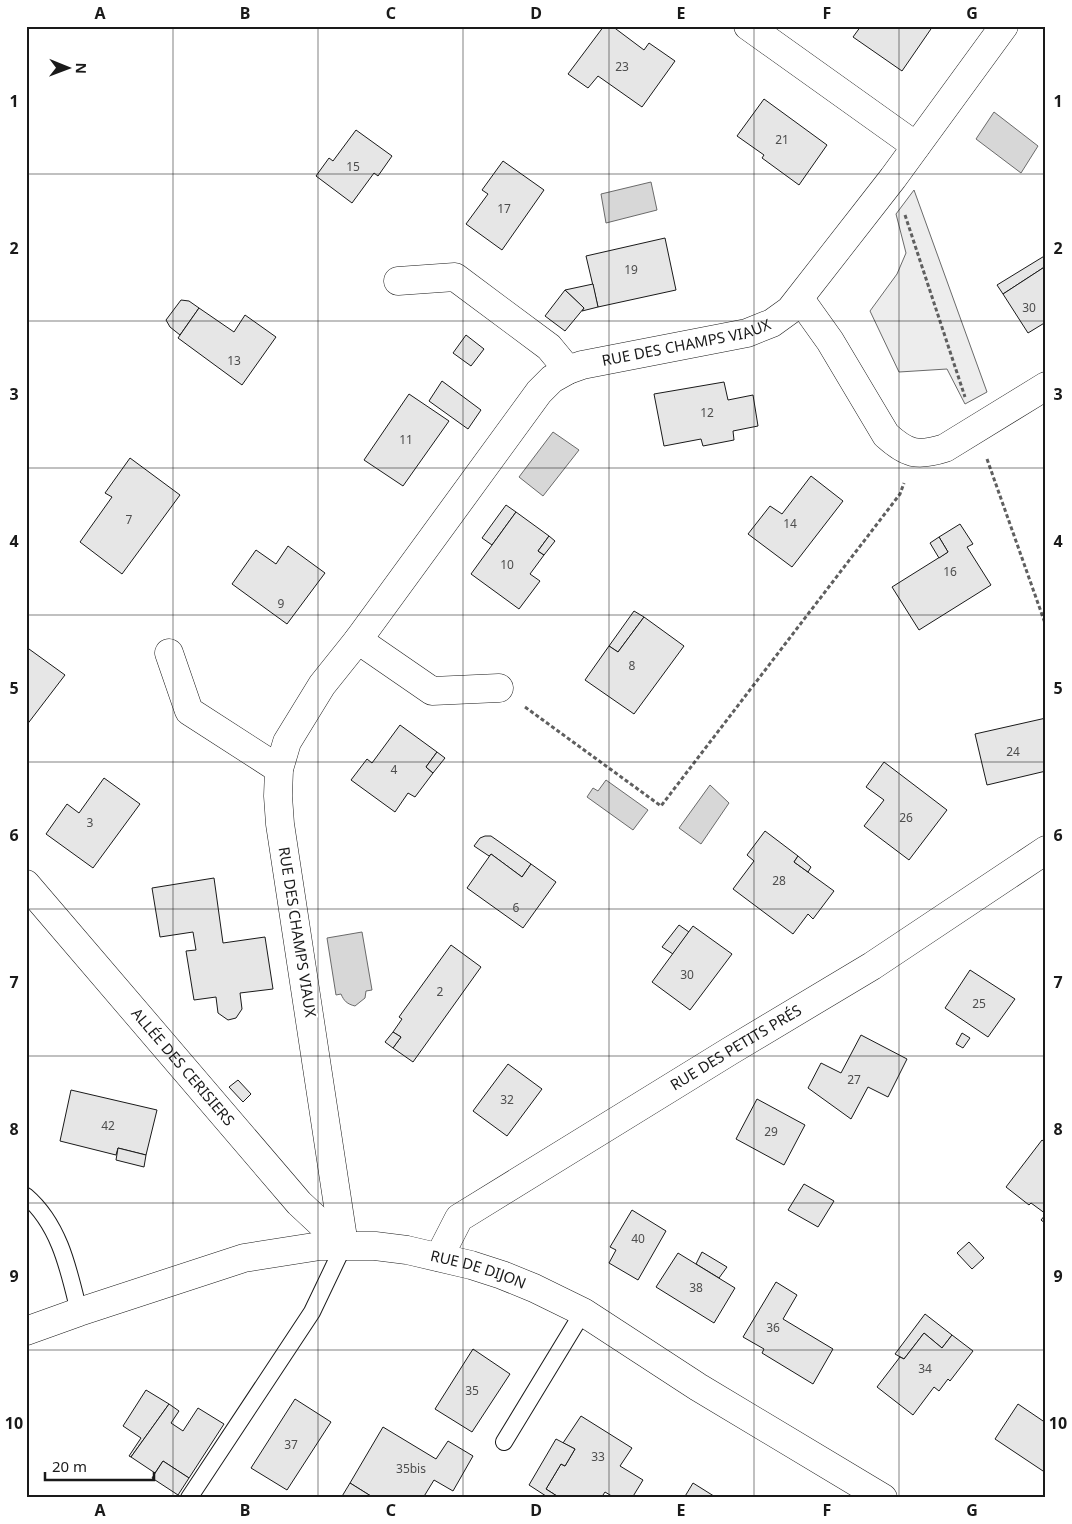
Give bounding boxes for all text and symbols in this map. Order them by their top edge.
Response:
text: A [94,2,106,24]
text: B [240,2,250,24]
text: C [386,2,396,24]
text: D [530,2,542,24]
text: E [677,2,686,24]
text: F [823,2,831,24]
text: G [966,2,978,24]
north arrow [42,42,92,92]
house number: 23 [615,58,629,75]
text: N [72,62,91,74]
text: 1 [9,90,19,112]
text: 1 [1053,90,1063,112]
house number: 21 [775,131,789,148]
house number: 15 [346,158,360,175]
house number: 17 [497,200,511,217]
text: 2 [9,237,19,259]
text: 2 [1053,237,1063,259]
house number: 19 [624,261,638,278]
house number: 30 [1022,299,1036,316]
street label: RUE DES CHAMPS VIAUX [600,313,774,370]
house number: 13 [227,352,241,369]
text: 3 [9,383,19,405]
text: 3 [1053,383,1063,405]
house number: 12 [700,404,714,421]
house number: 11 [399,431,413,448]
house number: 7 [126,511,133,528]
house number: 14 [783,515,797,532]
text: 4 [9,530,19,552]
text: 4 [1053,530,1063,552]
house number: 10 [500,556,514,573]
house number: 16 [943,563,957,580]
house number: 9 [278,595,285,612]
house number: 8 [629,657,636,674]
text: 5 [9,677,19,699]
text: 5 [1053,677,1063,699]
house number: 24 [1006,743,1020,760]
house number: 4 [391,761,398,778]
house number: 26 [899,809,913,826]
house number: 3 [87,814,94,831]
text: 6 [9,824,19,846]
text: 6 [1053,824,1063,846]
street label: RUE DES CHAMPS VIAUX [275,845,321,1019]
house number: 28 [772,872,786,889]
house number: 6 [513,899,520,916]
house number: 30 [680,966,694,983]
text: 7 [9,971,19,993]
text: 7 [1053,971,1063,993]
house number: 2 [437,983,444,1000]
house number: 25 [972,995,986,1012]
street label: RUE DES PETITS PRÉS [666,999,805,1095]
street label: ALLÉE DES CERISIERS [127,1003,239,1130]
house number: 27 [847,1071,861,1088]
house number: 32 [500,1091,514,1108]
house number: 42 [101,1117,115,1134]
text: 8 [9,1118,19,1140]
text: 8 [1053,1118,1063,1140]
house number: 29 [764,1123,778,1140]
house number: 40 [631,1230,645,1247]
street label: RUE DE DIJON [429,1245,529,1293]
text: 9 [9,1265,19,1287]
text: 9 [1053,1265,1063,1287]
house number: 38 [689,1279,703,1296]
house number: 36 [766,1319,780,1336]
house number: 34 [918,1360,932,1377]
house number: 35 [465,1382,479,1399]
text: 10 [5,1412,23,1434]
text: 10 [1049,1412,1067,1434]
house number: 37 [284,1436,298,1453]
house number: 33 [591,1448,605,1465]
scale bar [45,1449,154,1481]
text: 20 m [52,1456,87,1476]
house number: 35bis [396,1460,426,1477]
text: A [94,1499,106,1521]
text: B [240,1499,250,1521]
text: C [386,1499,396,1521]
text: D [530,1499,542,1521]
text: E [677,1499,686,1521]
text: F [823,1499,831,1521]
text: G [966,1499,978,1521]

